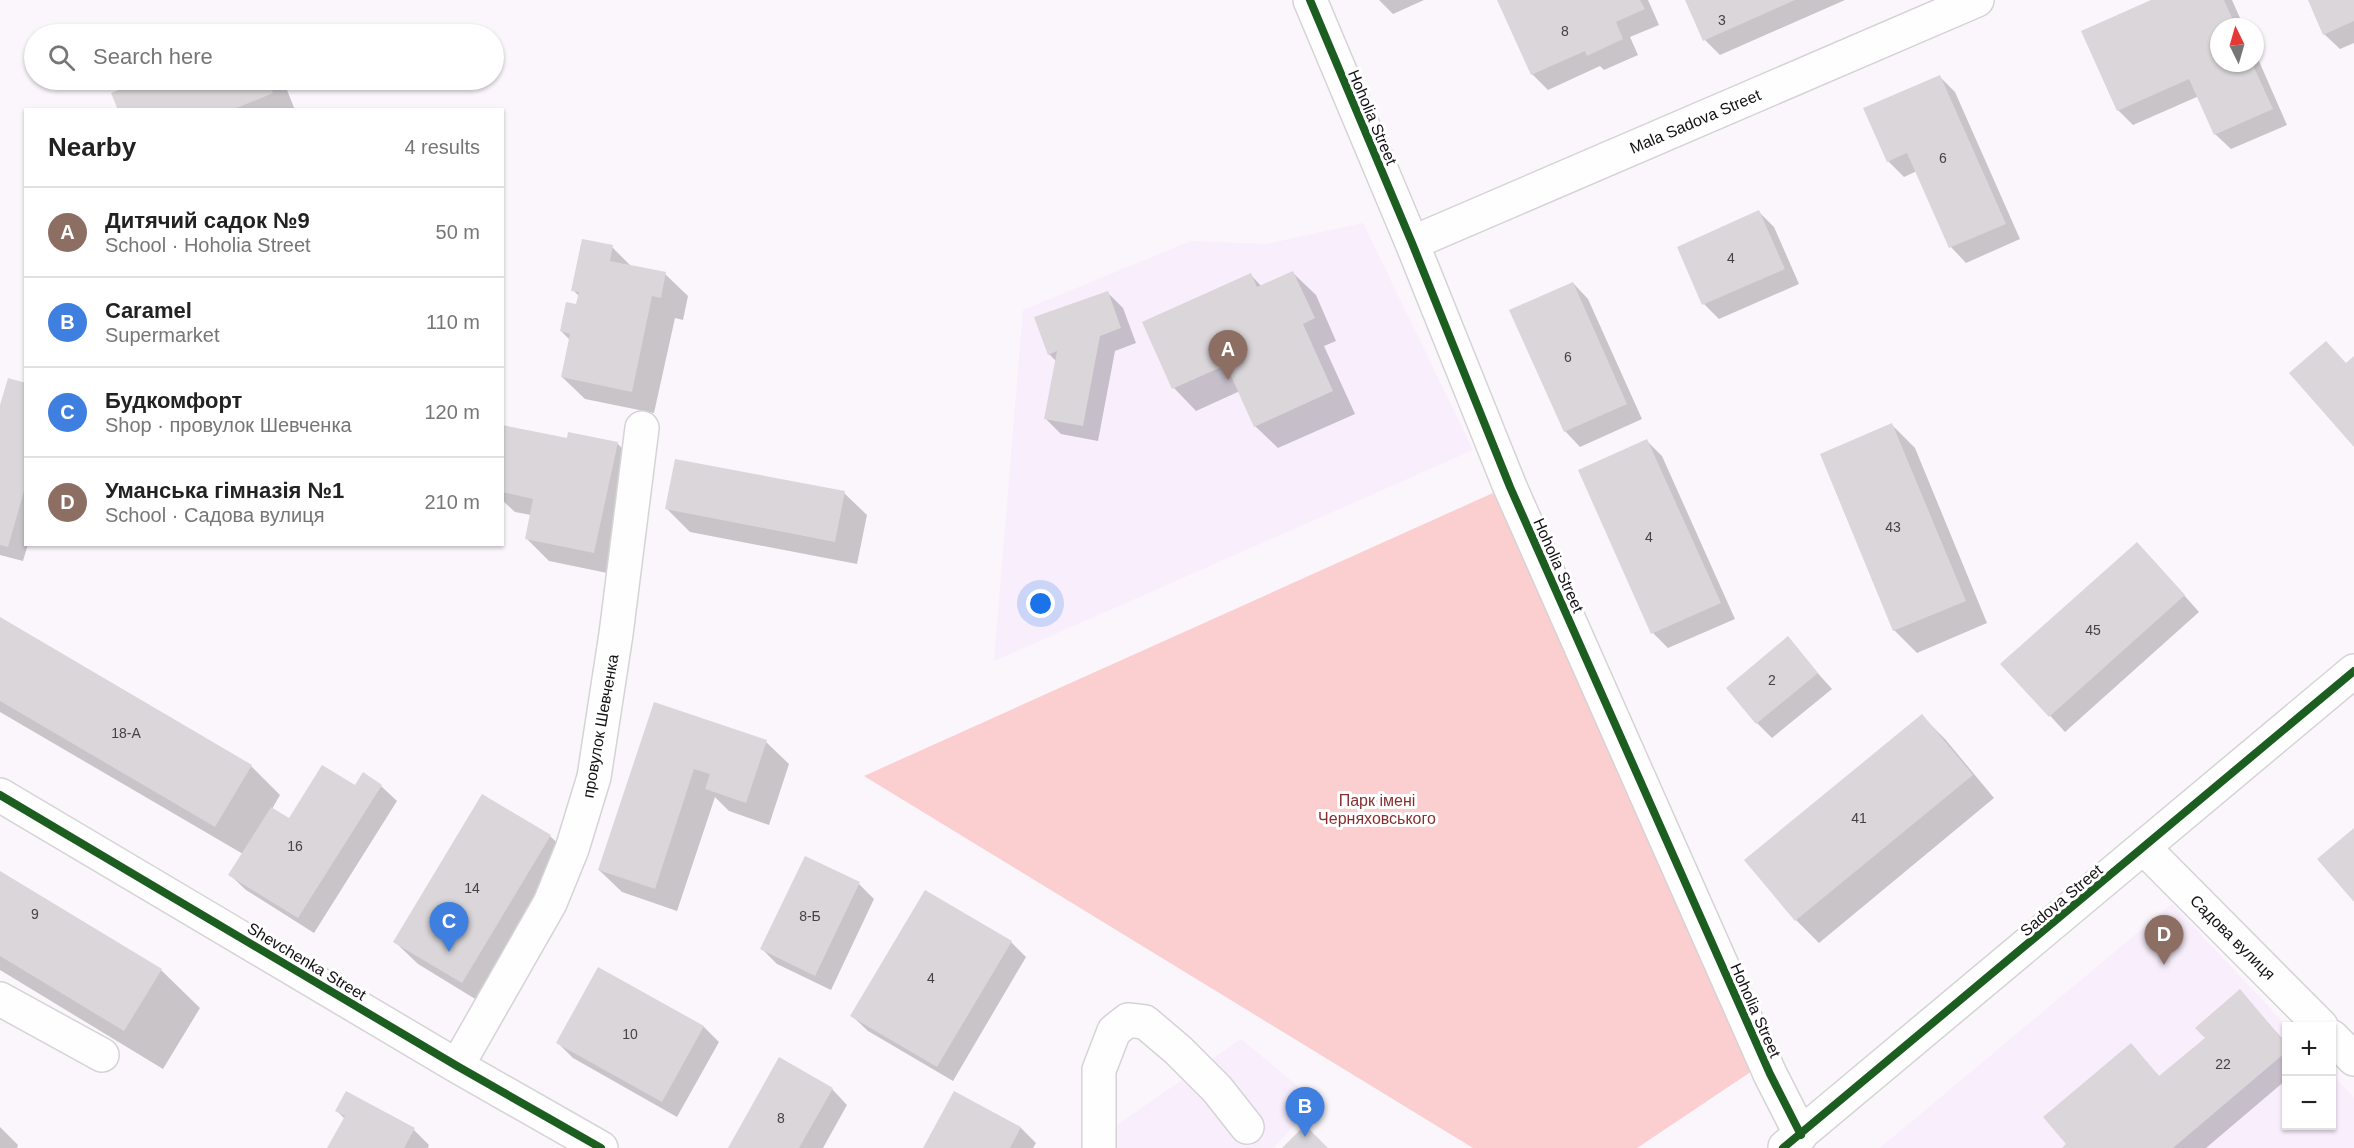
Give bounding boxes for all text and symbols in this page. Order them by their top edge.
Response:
house number: 3 [1718,12,1726,28]
north arrow [2210,18,2264,72]
house number: 8 [1561,23,1569,39]
search box [24,24,504,90]
icon: search [45,41,78,74]
text: Search here [93,44,213,69]
street label: Hoholia Street [1345,67,1400,168]
street label: Mala Sadova Street [1627,86,1764,157]
text: Nearby [48,132,136,162]
text: 4 results [404,136,480,158]
house number: 6 [1939,150,1947,166]
text: Дитячий садок №9 [105,208,310,233]
text: A [60,221,75,243]
text: 50 m [436,221,480,243]
text: School · Hoholia Street [105,234,311,256]
house number: 4 [1727,250,1735,266]
text: Caramel [105,298,192,323]
text: B [60,311,75,333]
text: 110 m [426,311,480,333]
text: Supermarket [105,324,220,346]
pin: A [1208,330,1248,380]
house number: 6 [1564,349,1572,365]
text: Будкомфорт [105,388,242,413]
text: C [60,401,75,423]
text: 120 m [424,401,480,423]
text: Shop · провулок Шевченка [105,414,352,436]
text: Уманська гімназія №1 [105,478,344,503]
text: D [60,491,75,513]
text: 210 m [424,491,480,513]
text: School · Садова вулиця [105,504,324,526]
street label: Hoholia Street [1530,515,1587,615]
house number: 43 [1885,519,1901,535]
house number: 4 [1645,529,1653,545]
your location [1026,589,1055,618]
house number: 45 [2085,622,2101,638]
street label: провулок Шевченка [579,653,622,799]
house number: 2 [1768,672,1776,688]
house number: 18-А [111,725,141,741]
park label: Парк імені Черняховського [1318,792,1436,827]
house number: 41 [1851,810,1867,826]
house number: 16 [287,838,303,854]
street label: Sadova Street [2017,861,2106,939]
house number: 14 [464,880,480,896]
street label: Садова вулиця [2187,892,2278,983]
pin: C [430,902,468,952]
house number: 9 [31,906,39,922]
house number: 8-Б [799,908,821,924]
pin: D [2144,916,2184,965]
street label: Shevchenka Street [244,919,370,1004]
street label: Hoholia Street [1727,960,1784,1060]
house number: 4 [927,970,935,986]
map controls [2282,1022,2336,1130]
button: + [2282,1022,2336,1076]
house number: 10 [622,1026,638,1042]
house number: 22 [2215,1056,2231,1072]
button: − [2282,1076,2336,1130]
pin: B [1286,1088,1324,1137]
house number: 8 [777,1110,785,1126]

